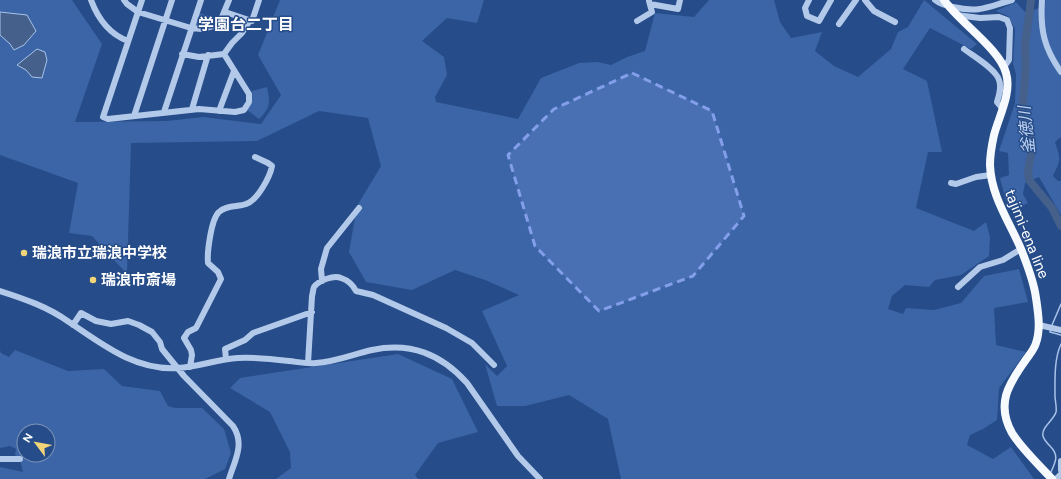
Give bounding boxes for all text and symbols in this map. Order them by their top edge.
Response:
district label: 学園台二丁目 [198,15,294,34]
water label: 釜徳川 [1014,103,1038,155]
street label: tajimi-ena line [1001,187,1053,281]
place label: 瑞浪市立瑞浪中学校 [32,244,167,262]
marker: 瑞浪市立瑞浪中学校 [19,248,29,258]
place label: 瑞浪市斎場 [101,271,176,289]
marker: 瑞浪市斎場 [88,275,98,285]
north arrow [16,423,56,463]
text: N [20,431,36,445]

